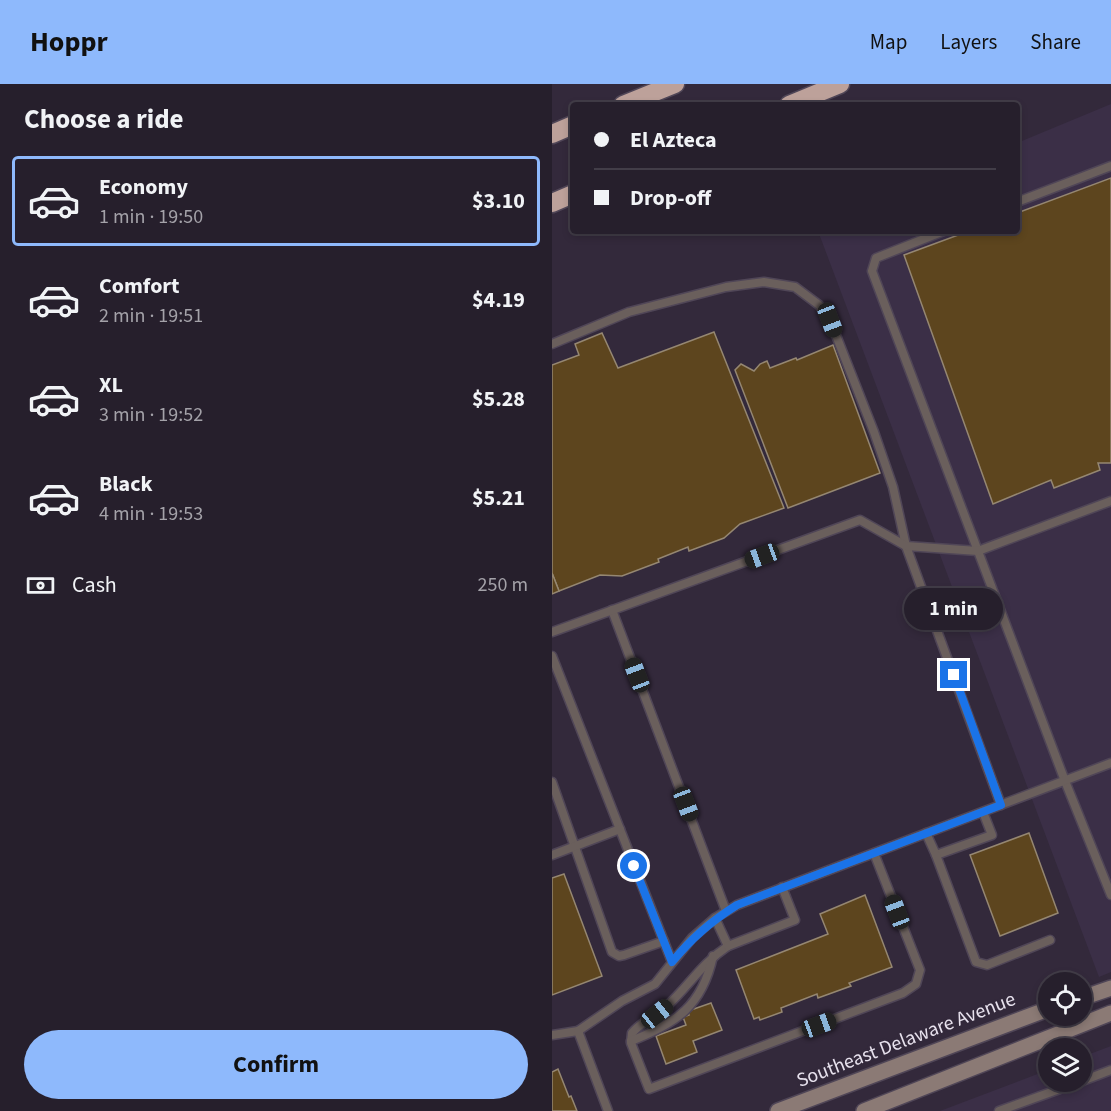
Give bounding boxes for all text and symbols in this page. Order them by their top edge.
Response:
text: Hoppr [30,22,108,62]
text: Map [870,27,907,57]
text: Layers [940,27,997,57]
text: Share [1030,27,1081,57]
text: Choose a ride [24,100,184,139]
text: El Azteca [630,124,717,156]
text: Economy [99,171,188,203]
icon: car [27,174,81,228]
text: Drop-off [630,182,711,214]
text: $3.10 [472,185,525,217]
text: 1 min · 19:50 [99,203,203,231]
text: Comfort [99,270,180,302]
icon: car [27,273,81,327]
text: $4.19 [472,284,525,316]
car [815,300,845,340]
text: 2 min · 19:51 [99,302,203,330]
text: XL [99,369,123,401]
icon: car [27,372,81,426]
text: $5.28 [472,383,525,415]
text: 3 min · 19:52 [99,401,203,429]
text: Black [99,468,153,500]
icon: car [27,471,81,525]
text: $5.21 [472,482,525,514]
text: 4 min · 19:53 [99,500,203,528]
car [742,541,782,571]
icon: cash [24,569,57,602]
text: Cash [72,569,117,601]
text: 250 m [478,571,528,599]
callout: 1 min [904,588,1004,630]
text: 1 min [929,595,978,623]
car [622,655,652,695]
route end [940,661,967,688]
car [671,784,701,824]
route start [620,852,647,879]
car [882,892,912,932]
map controls [1038,972,1092,1092]
button: locate [1038,972,1092,1026]
street label: Southeast Delaware Avenue [792,985,1020,1095]
car [637,996,677,1032]
car [799,1010,839,1040]
button: Confirm [24,1030,528,1099]
button: layers [1038,1038,1092,1092]

